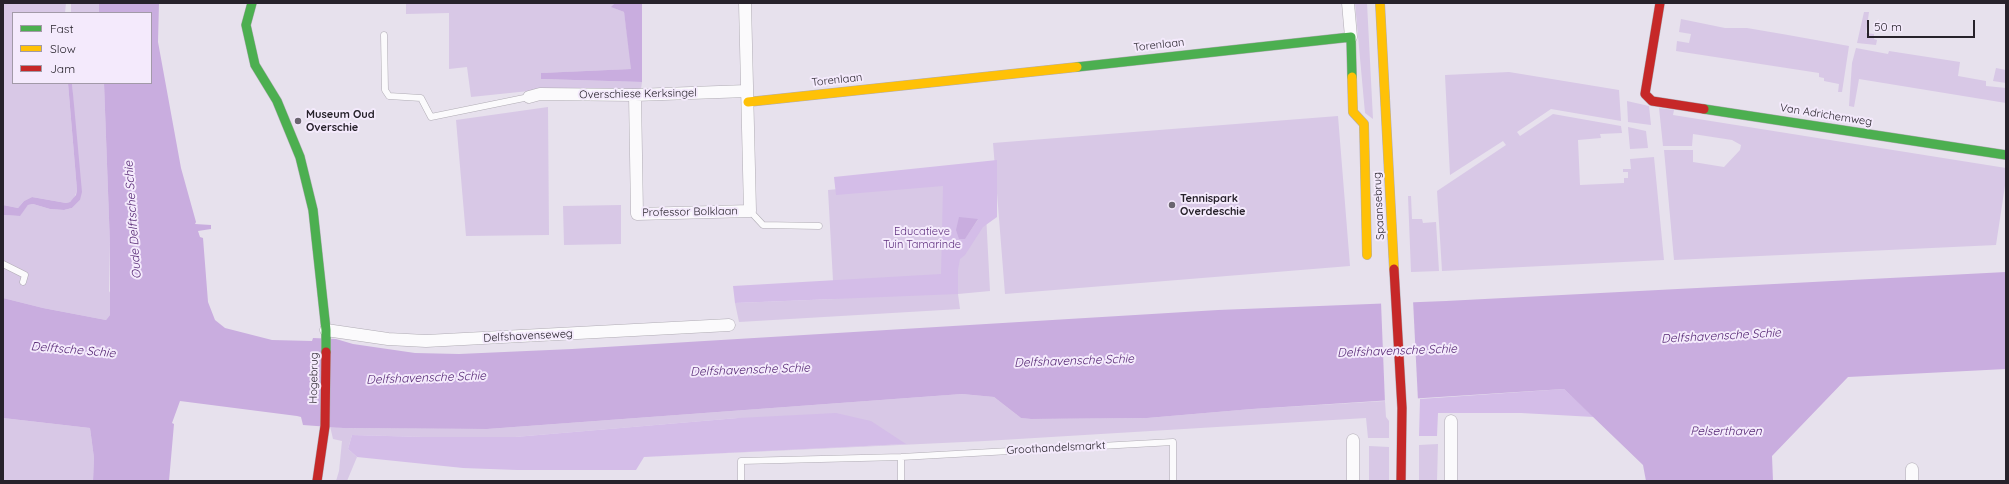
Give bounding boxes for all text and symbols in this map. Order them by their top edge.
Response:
legend [12,12,152,84]
scale bar [1869,12,1977,38]
text: 50 m [1874,19,1902,34]
text: Fast [50,21,74,36]
street label: Torenlaan [1133,36,1185,54]
text: Slow [50,41,76,56]
text: Jam [50,61,75,76]
street label: Torenlaan [811,71,863,89]
street label: Overschiese Kerksingel [579,86,697,102]
street label: Van Adrichemweg [1779,101,1873,129]
place label: Museum Oud Overschie [306,108,375,134]
marker: Museum Oud Overschie [293,116,303,126]
water label: Oude Delftsche Schie [122,161,144,279]
street label: Spaansebrug [1371,172,1387,240]
place label: Tennispark Overdeschie [1180,192,1245,218]
marker: Tennispark Overdeschie [1167,200,1177,210]
street label: Professor Bolklaan [642,205,738,219]
park label: Educatieve Tuin Tamarinde [883,225,961,251]
water label: Delfshavensche Schie [1661,326,1781,346]
street label: Delfshavenseweg [483,327,573,345]
water label: Delftsche Schie [30,339,116,361]
water label: Delfshavensche Schie [1337,342,1457,360]
street label: Hogebrug [307,352,321,404]
water label: Delfshavensche Schie [1014,352,1134,370]
water label: Delfshavensche Schie [690,361,810,379]
water label: Delfshavensche Schie [366,369,486,387]
water label: Pelserthaven [1690,424,1762,438]
street label: Groothandelsmarkt [1006,439,1106,457]

